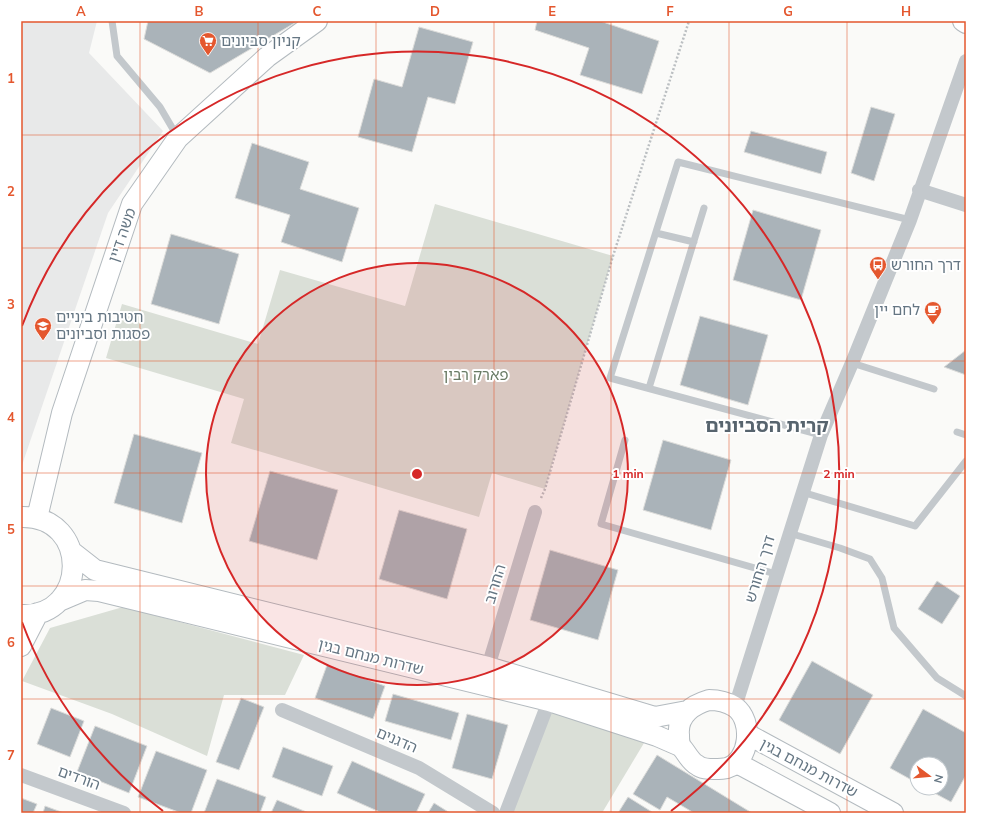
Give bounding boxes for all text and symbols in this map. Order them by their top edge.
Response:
text: A [76,3,86,19]
text: B [195,3,204,19]
text: C [313,3,322,19]
text: D [430,3,440,19]
text: E [548,3,556,19]
text: F [666,3,674,19]
text: G [783,3,793,19]
text: H [901,3,911,19]
supermarket icon: קניון סביונים [198,31,218,56]
place label: קניון סביונים [221,31,301,50]
text: 1 [7,70,15,86]
text: 2 [7,183,15,199]
street label: משה דיין [103,205,140,264]
bus stop icon: דרך החורש [868,255,888,280]
place label: דרך החורש [891,255,961,274]
text: 3 [7,296,15,312]
place label: לחם יין [874,300,920,319]
cafe icon: לחם יין [923,300,943,325]
place label: חטיבות ביניים פסגות וסביונים [56,307,150,343]
school or university icon: חטיבות ביניים פסגות וסביונים [33,316,53,341]
park label: פארק רבין [444,365,508,384]
text: 4 [7,409,15,425]
district label: קרית הסביונים [705,413,829,437]
text: 1 min [612,466,644,481]
text: 2 min [823,466,855,481]
centre of rings [410,467,424,481]
text: 5 [7,521,15,537]
street label: דרך החורש [740,533,779,605]
street label: החרוב [480,562,509,606]
text: 6 [7,634,15,650]
street label: שדרות מנחם בגין [317,634,426,679]
street label: הדגנים [374,722,421,757]
street label: שדרות מנחם בגין [757,734,861,801]
text: 7 [7,747,15,763]
north arrow [909,756,949,796]
street label: הורדים [55,761,103,794]
text: N [931,773,946,785]

